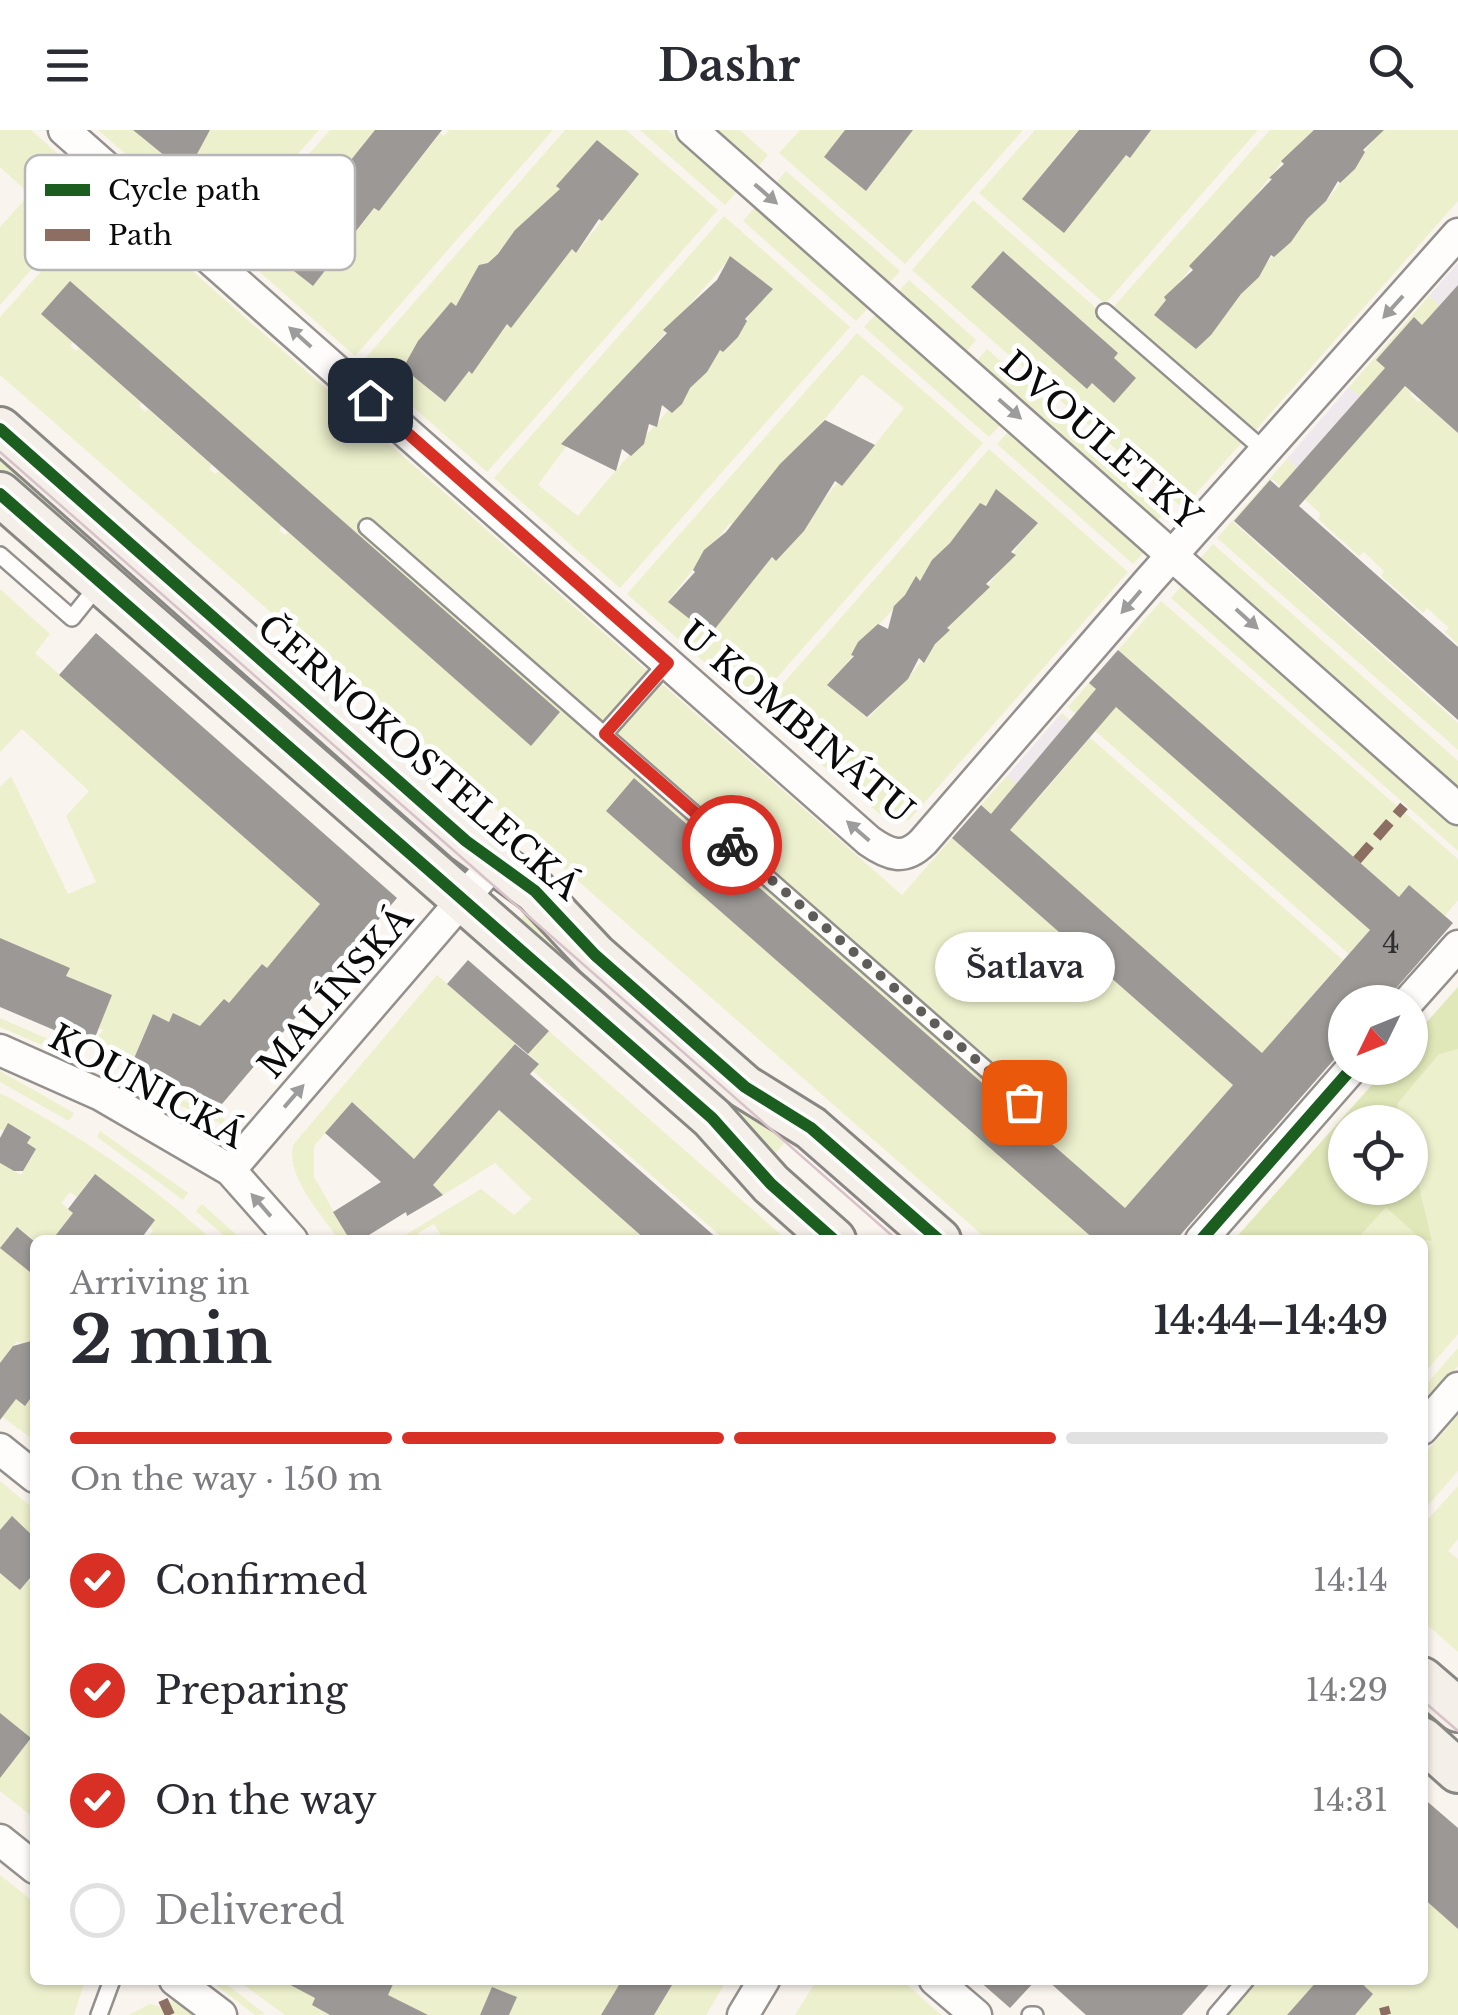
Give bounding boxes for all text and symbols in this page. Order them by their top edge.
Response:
text: Dashr [658,37,800,93]
icon: menu [40,38,95,93]
icon: search [1363,38,1418,93]
legend [25,155,355,270]
text: Cycle path [108,173,260,208]
one-way arrow [753,183,778,205]
text: Path [108,218,172,253]
one-way arrow [1383,294,1405,319]
one-way arrow [287,327,312,349]
street label: DVOULETKY [992,341,1210,539]
pin [328,358,413,443]
icon: home [343,373,398,428]
one-way arrow [997,398,1022,420]
one-way arrow [1120,589,1142,614]
street label: ČERNOKOSTELECKÁ [249,605,590,909]
one-way arrow [1234,608,1259,630]
street label: U KOMBINÁTU [671,612,923,832]
courier [682,795,782,895]
icon: bike [705,818,760,873]
one-way arrow [846,820,871,842]
street label: MALÍNSKÁ [249,897,422,1087]
house number: 4 [1382,924,1400,961]
callout: Šatlava [934,932,1114,1002]
text: Šatlava [966,947,1084,987]
north arrow [1328,985,1428,1085]
map controls [1328,985,1428,1205]
street label: KOUNICKÁ [42,1015,253,1158]
pin [982,1060,1067,1145]
icon: bag [997,1075,1052,1130]
one-way arrow [283,1084,305,1109]
button: locate [1328,1105,1428,1205]
one-way arrow [251,1193,273,1218]
text: Arriving in [70,1263,249,1303]
text: 14:44–14:49 [1154,1297,1388,1344]
text: 2 min [70,1300,272,1381]
text: On the way · 150 m [70,1459,382,1499]
icon: check [70,1553,125,1608]
text: Confirmed [155,1557,368,1604]
text: 14:14 [1313,1560,1388,1600]
icon: check [70,1663,125,1718]
text: Preparing [155,1667,347,1714]
text: 14:29 [1306,1670,1388,1710]
icon: check [70,1773,125,1828]
text: On the way [155,1777,377,1824]
text: 14:31 [1312,1780,1388,1820]
text: Delivered [155,1887,345,1934]

